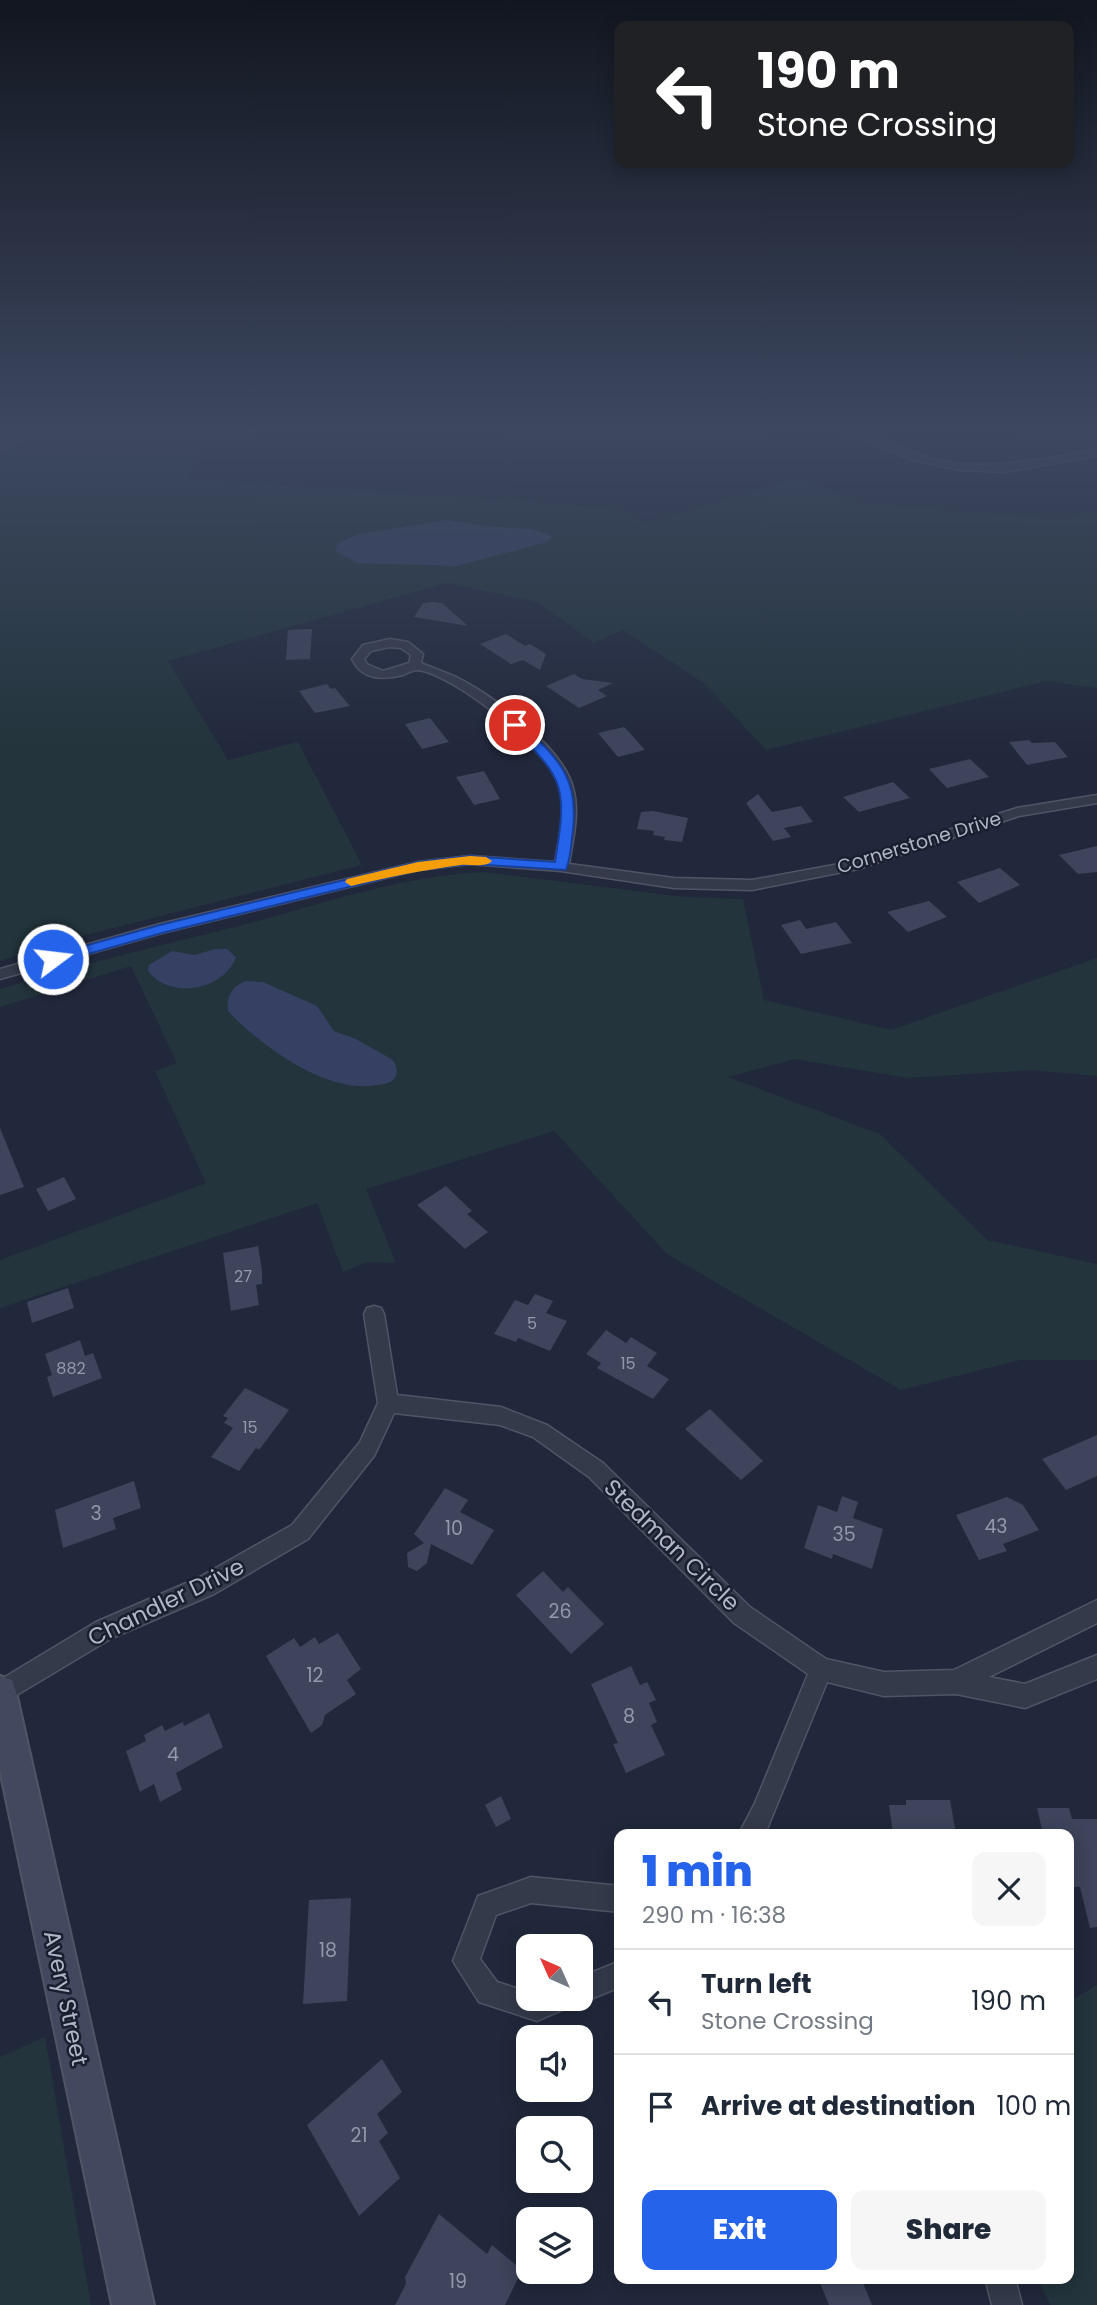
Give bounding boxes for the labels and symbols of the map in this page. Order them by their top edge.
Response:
pin [485,695,545,755]
street label: Cornerstone Drive [834,805,1005,880]
position arrow [16,922,90,996]
house number: 27 [234,1265,252,1288]
house number: 5 [527,1312,537,1335]
house number: 15 [620,1352,636,1375]
house number: 882 [56,1357,86,1380]
house number: 15 [242,1416,258,1439]
street label: Stedman Circle [597,1472,747,1618]
house number: 3 [90,1500,102,1527]
house number: 43 [984,1513,1008,1540]
house number: 10 [445,1515,463,1542]
house number: 35 [832,1521,856,1548]
street label: Chandler Drive [82,1550,250,1654]
house number: 26 [549,1598,572,1625]
house number: 12 [306,1662,324,1689]
house number: 8 [623,1703,635,1730]
house number: 4 [167,1741,179,1768]
street label: Avery Street [36,1927,96,2069]
north arrow [516,1934,593,2011]
house number: 18 [319,1937,337,1964]
house number: 21 [350,2122,368,2149]
house number: 19 [449,2268,467,2295]

